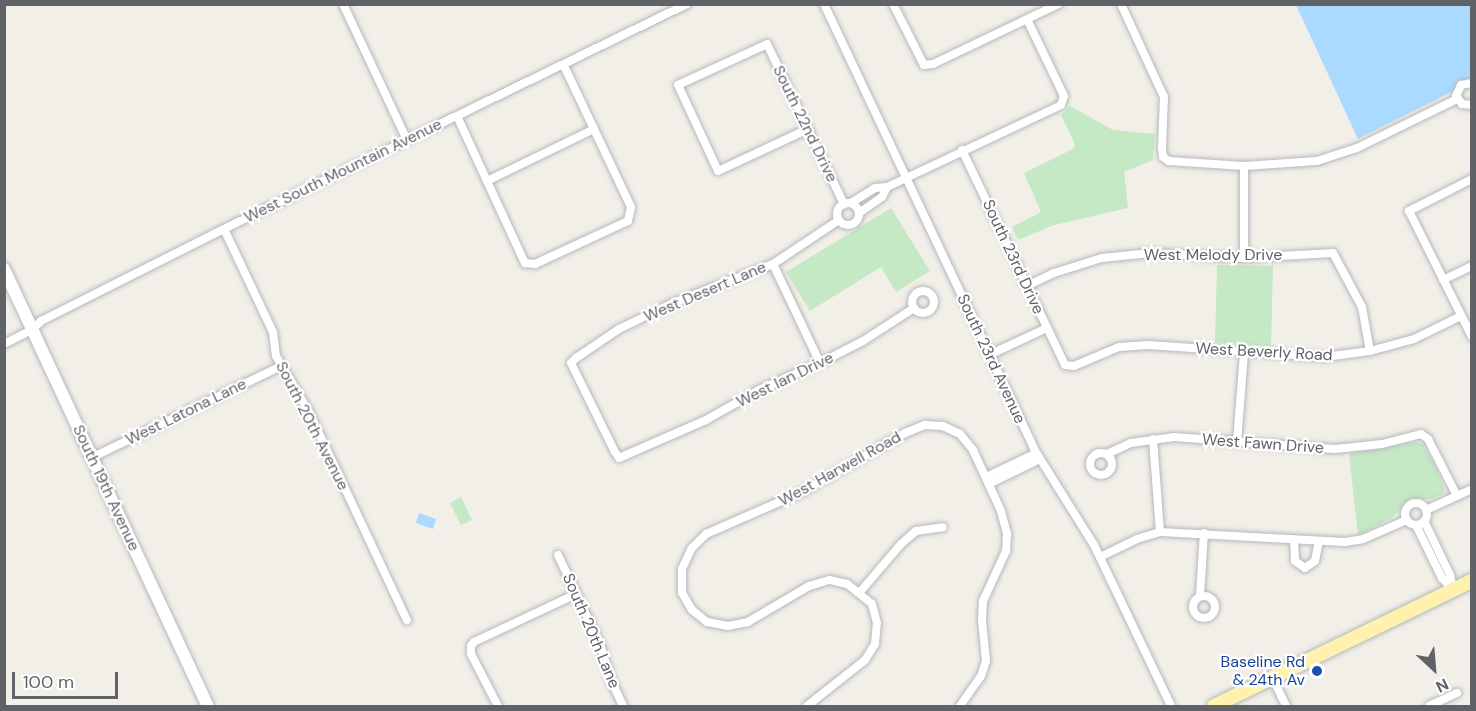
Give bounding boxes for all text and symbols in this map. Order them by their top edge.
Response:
street label: South 22nd Drive [768,63,842,185]
street label: West South Mountain Avenue [241,115,445,227]
street label: South 23rd Drive [978,197,1048,317]
street label: West Melody Drive [1144,245,1282,265]
street label: West Desert Lane [641,258,769,326]
street label: South 23rd Avenue [953,291,1029,427]
street label: West Beverly Road [1195,339,1333,365]
street label: West Ian Drive [733,348,837,412]
street label: South 20th Avenue [271,358,353,494]
street label: West Latona Lane [122,374,250,450]
street label: South 19th Avenue [68,422,144,554]
street label: West Harwell Road [775,427,905,511]
street label: West Fawn Drive [1201,430,1325,458]
street label: South 20th Lane [558,571,624,691]
north arrow [1404,639,1464,699]
place label: Baseline Rd & 24th Av [1221,652,1305,690]
scale bar [15,660,122,698]
marker: Baseline Rd & 24th Av [1310,664,1324,678]
text: 100 m [23,670,74,694]
text: N [1432,674,1452,698]

